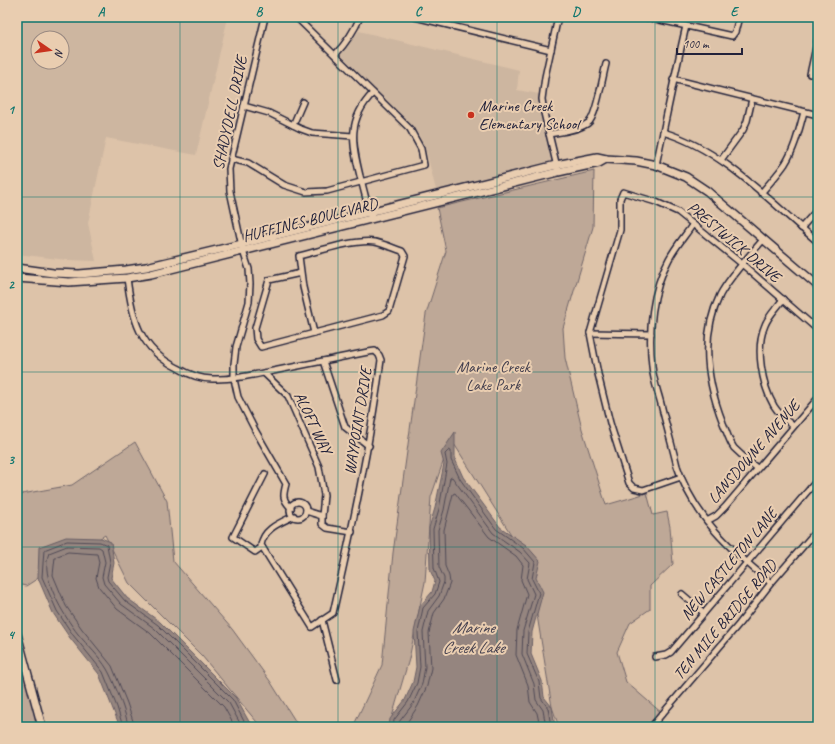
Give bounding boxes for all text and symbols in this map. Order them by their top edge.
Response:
text: A [98,4,106,20]
text: B [256,4,264,20]
text: C [415,4,423,20]
text: D [572,4,581,20]
text: E [731,4,740,20]
north arrow [30,30,70,70]
scale bar [677,30,742,56]
text: 100 m [683,36,710,52]
text: N [52,47,67,59]
street label: SHADYDELL DRIVE [208,52,252,172]
place label: Marine Creek Elementary School [479,96,582,134]
text: 1 [8,102,16,118]
marker: Marine Creek Elementary School [466,110,476,120]
street label: HUFFINES BOULEVARD [241,193,381,246]
street label: PRESTWICK DRIVE [683,197,787,288]
text: 2 [8,277,15,293]
park label: Marine Creek Lake Park [456,357,531,395]
street label: WAYPOINT DRIVE [340,364,377,476]
street label: ALOFT WAY [289,388,338,460]
street label: LANSDOWNE AVENUE [704,394,806,508]
text: 3 [8,452,15,468]
street label: NEW CASTLETON LANE [676,502,783,624]
street label: TEN MILE BRIDGE ROAD [669,555,782,684]
water label: Marine Creek Lake [442,617,506,658]
text: 4 [8,627,16,643]

